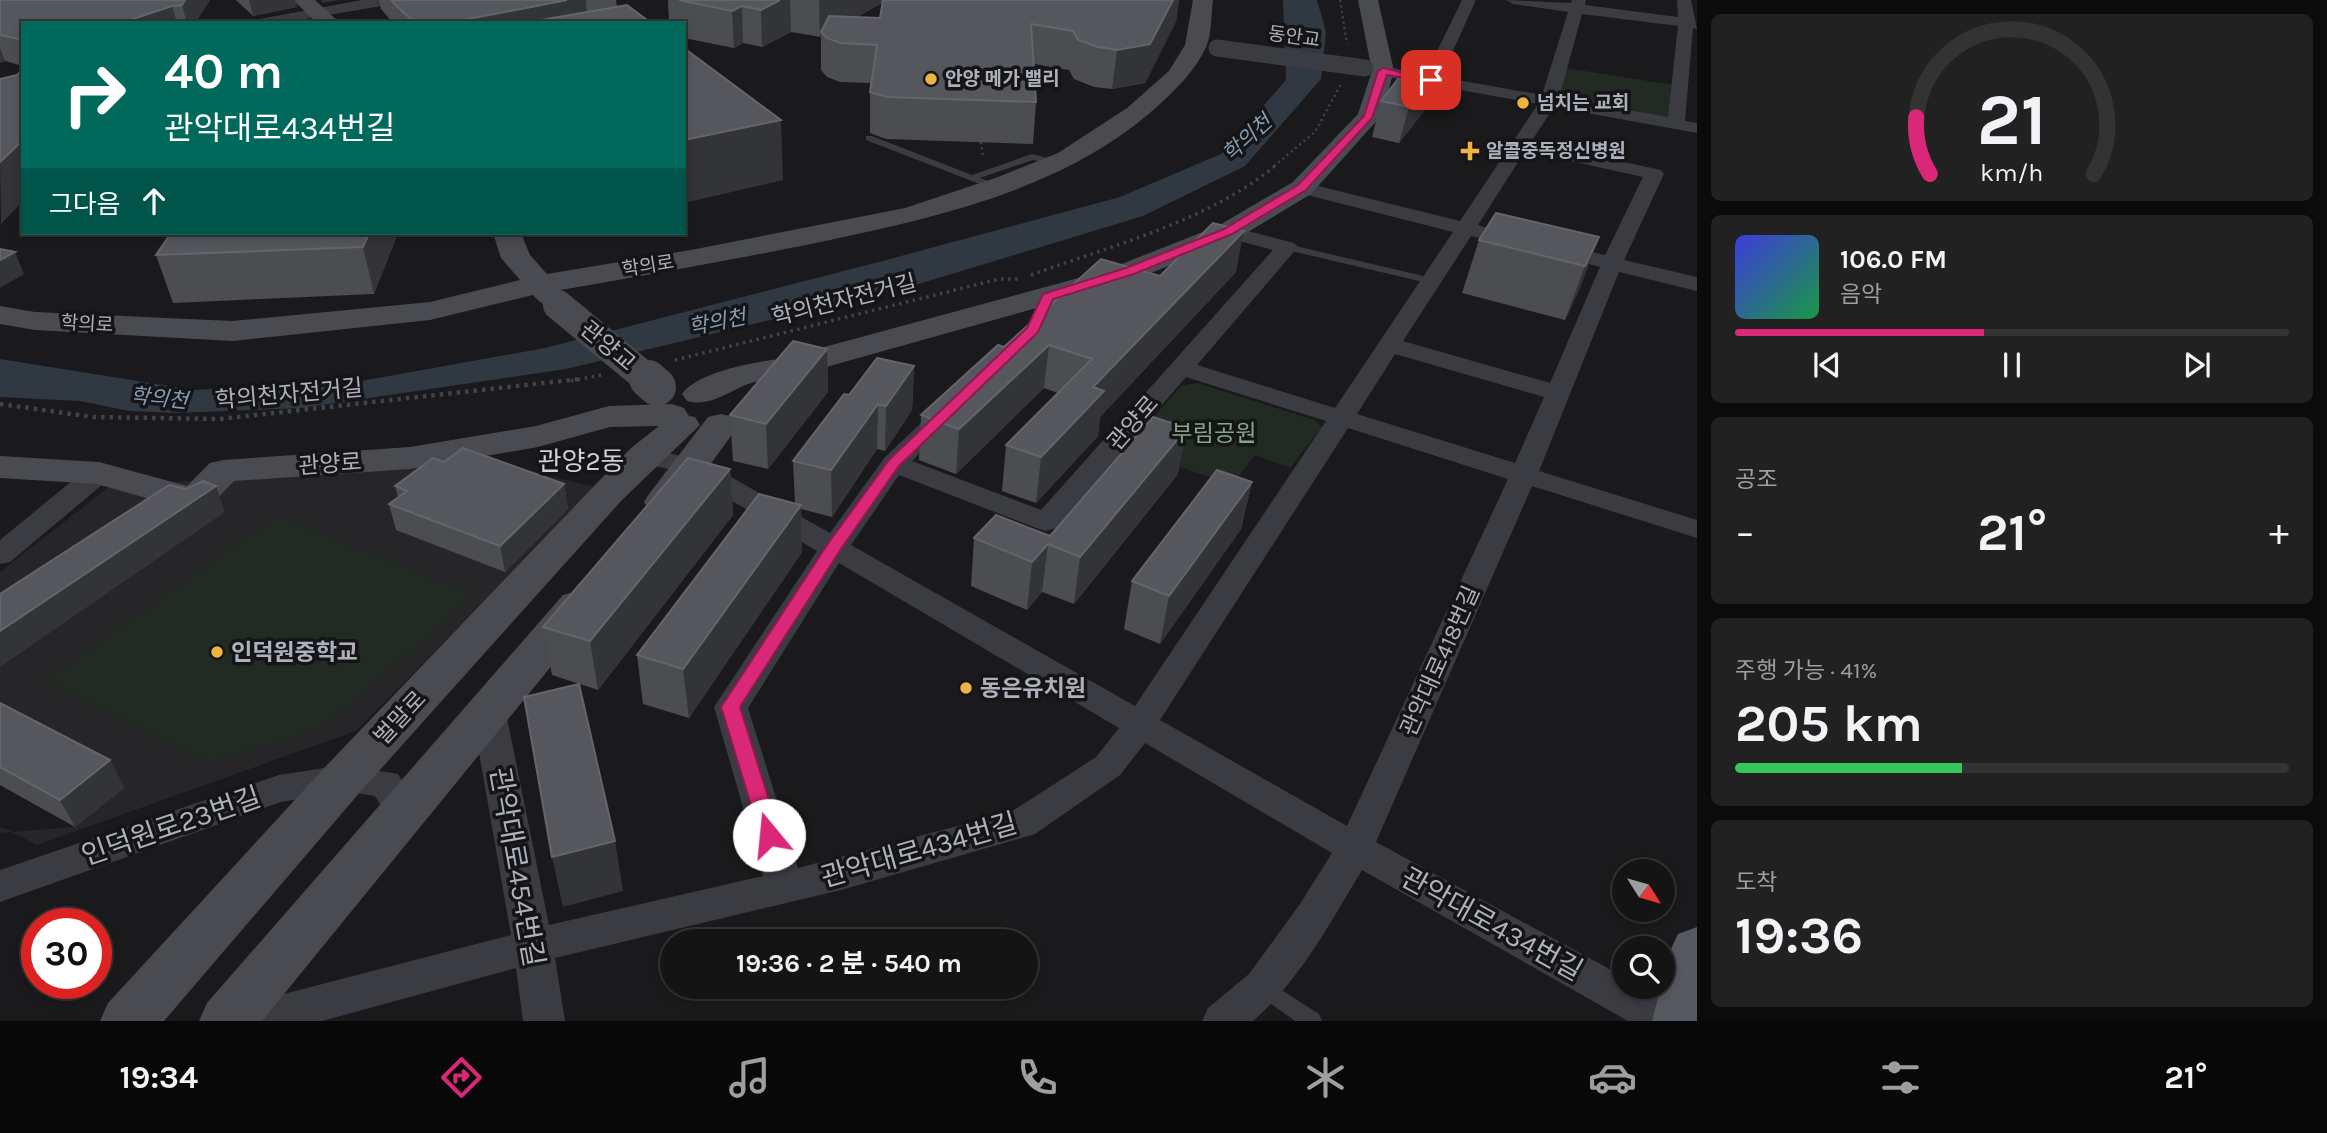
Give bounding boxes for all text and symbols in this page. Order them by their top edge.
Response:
street label: 동안교 [1266,22,1322,52]
text: 40 m [164,43,283,100]
icon: right [49,49,140,140]
pin [1401,50,1461,110]
icon: arrive [1412,61,1450,99]
place label: 안양 메가 밸리 [945,68,1060,90]
marker: 안양 메가 밸리 [923,71,939,87]
text: 21 [1977,77,2047,162]
place label: 넘치는 교회 [1537,92,1629,114]
marker: 넘치는 교회 [1515,95,1531,111]
water label: 학의천 [1217,108,1279,166]
text: 관악대로434번길 [164,110,395,147]
place label: 알콜중독정신병원 [1486,140,1626,162]
marker: 알콜중독정신병원 [1460,141,1480,161]
text: km/h [1980,158,2044,187]
icon: ahead [135,182,173,220]
text: 그다음 [49,189,121,220]
text: 106.0 FM [1840,244,1947,275]
street label: 학의로 [620,251,676,281]
street label: 학의천자전거길 [769,269,919,331]
text: 음악 [1840,281,1882,308]
water label: 학의천 [686,304,750,339]
street label: 학의로 [60,312,114,336]
street label: 관양교 [575,315,641,377]
icon: previous [1808,346,1846,384]
icon: pause [1993,346,2031,384]
icon: next [2178,346,2216,384]
street label: 학의천자전거길 [214,374,364,414]
water label: 학의천 [129,383,192,413]
street label: 관양로 [1102,390,1164,456]
park label: 부림공원 [1172,420,1256,447]
district label: 관양2동 [538,446,624,477]
street label: 관양로 [297,448,363,480]
text: 공조 [1735,466,1777,493]
text: 21° [1977,502,2047,563]
text: − [1735,510,1755,555]
text: + [2269,510,2289,555]
street label: 관악대로418번길 [1395,582,1485,740]
place label: 인덕원중학교 [231,639,358,666]
marker: 인덕원중학교 [209,644,225,660]
text: 주행 가능 · 41% [1735,657,1877,684]
place label: 동은유치원 [980,675,1086,702]
marker: 동은유치원 [958,680,974,696]
street label: 벌말로 [368,686,432,750]
text: 205 km [1735,693,1923,754]
street label: 관악대로454번길 [483,765,551,969]
street label: 인덕원로23번길 [77,780,265,872]
position arrow [732,798,806,872]
street label: 관악대로434번길 [817,806,1021,894]
north arrow [1612,859,1675,922]
map controls [1612,859,1675,999]
street label: 관악대로434번길 [1396,861,1588,987]
text: 도착 [1735,869,1777,896]
text: 19:36 [1735,905,1863,966]
speed limit sign: 30 [21,908,112,999]
button: search [1612,936,1675,999]
text: 19:36 · 2 분 · 540 m [736,948,962,979]
icon: directions [437,1053,486,1102]
icon: music [725,1053,774,1102]
icon: phone [1013,1053,1062,1102]
icon: climate [1301,1053,1350,1102]
icon: car [1588,1053,1637,1102]
icon: filters [1876,1053,1925,1102]
text: 19:34 [119,1059,198,1096]
text: 21° [2164,1059,2208,1096]

